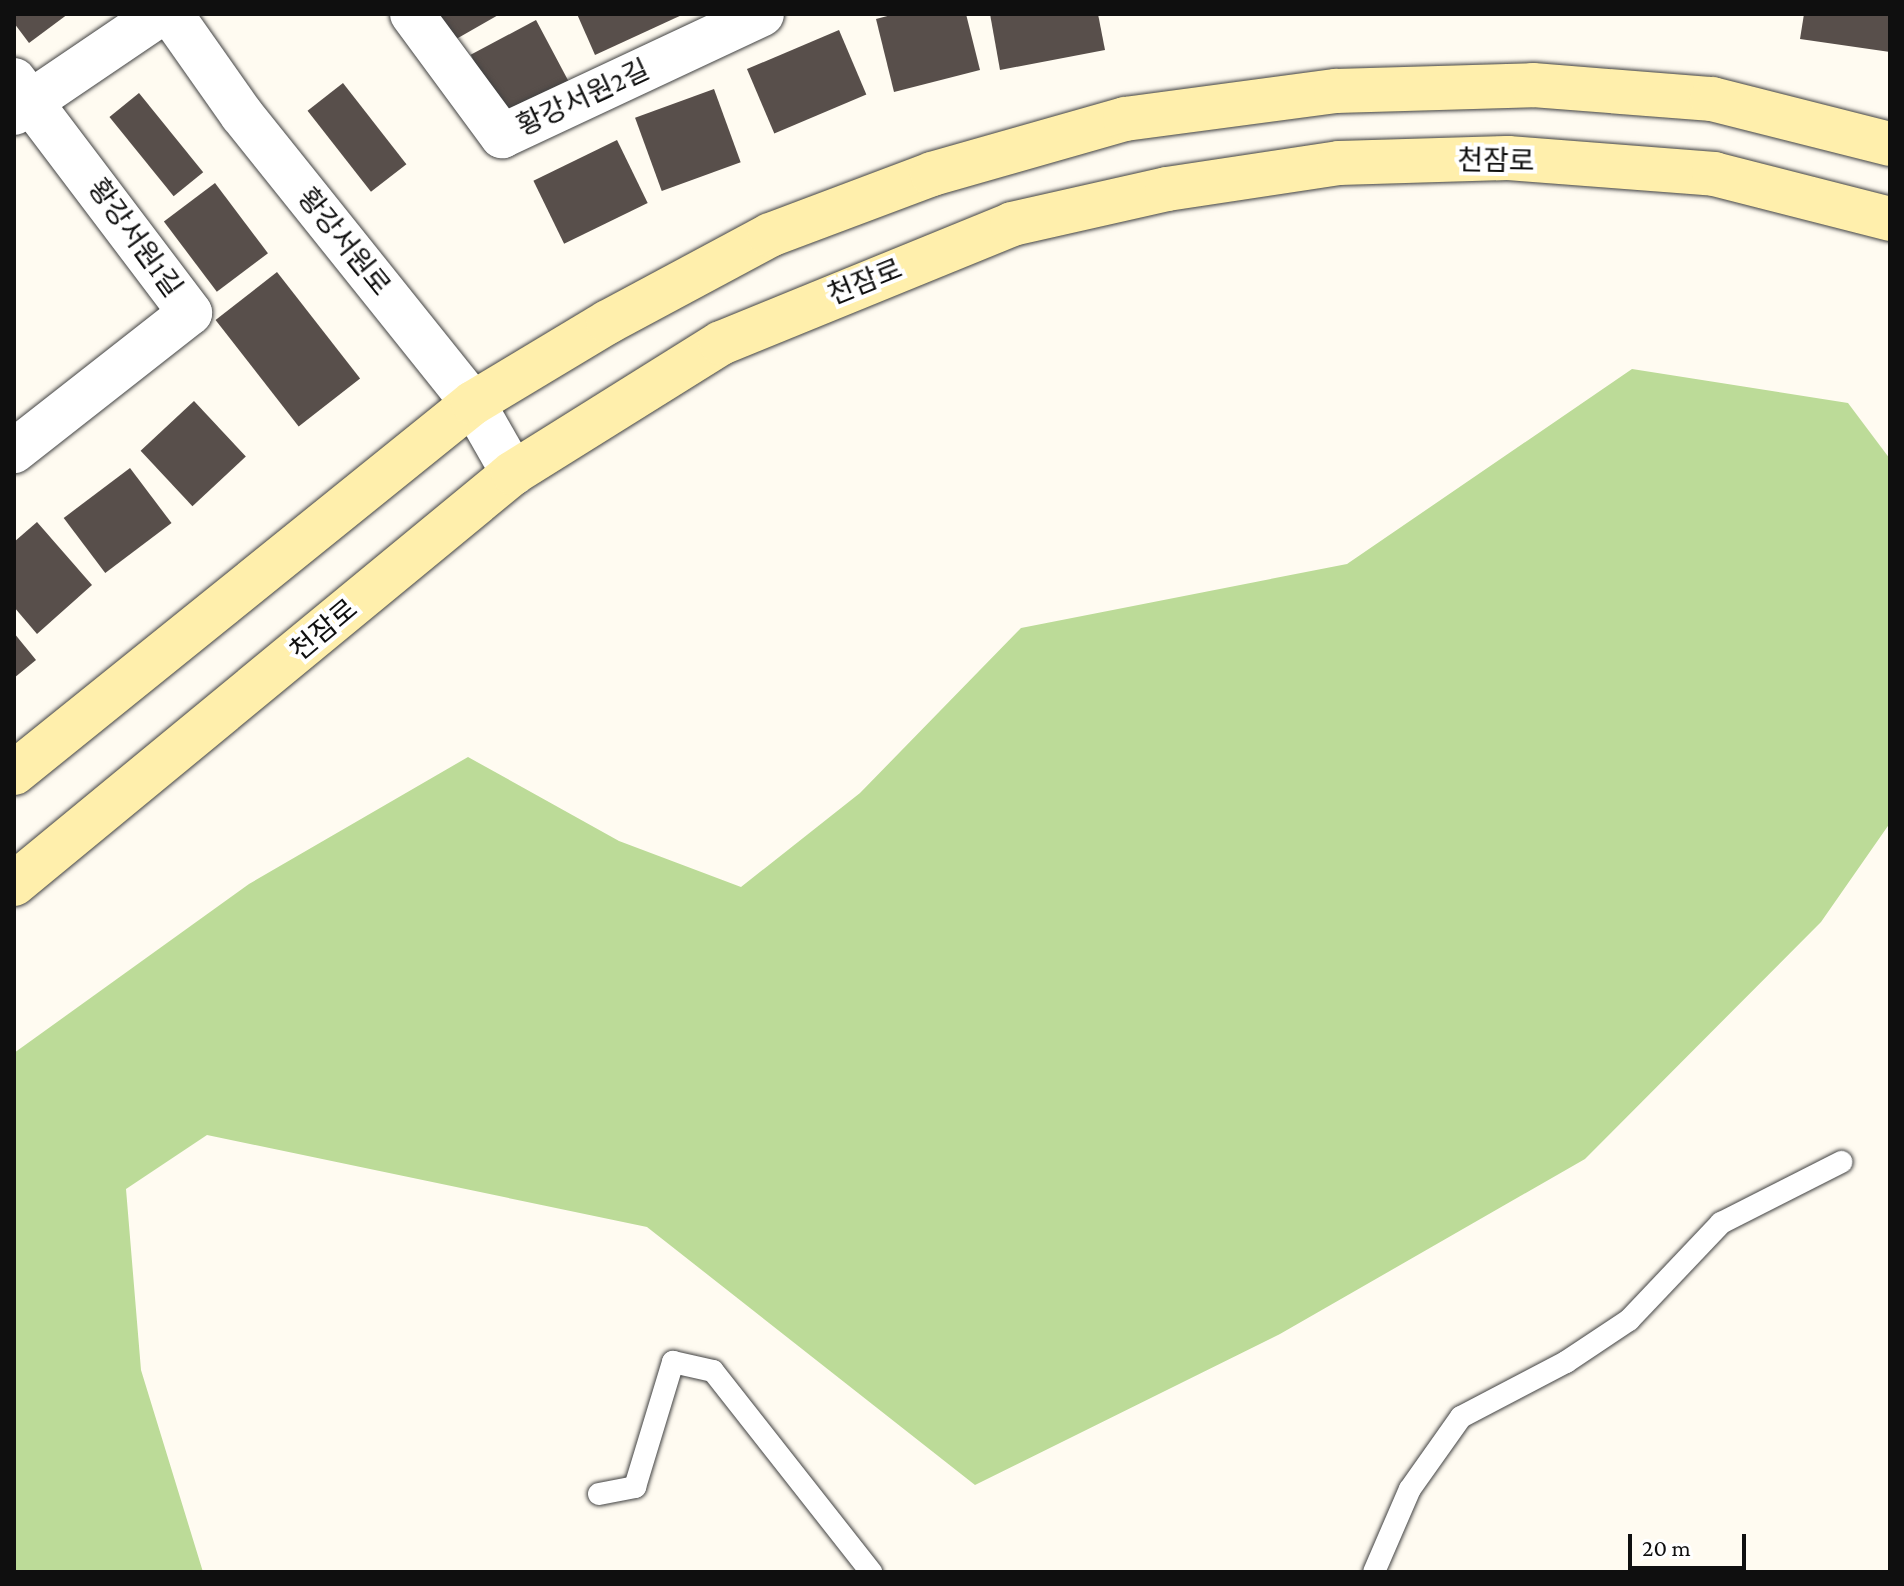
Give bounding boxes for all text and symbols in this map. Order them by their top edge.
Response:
street label: 황강서원2길 [511,53,655,143]
street label: 천잠로 [1457,144,1535,178]
street label: 황강서원1길 [81,172,189,304]
street label: 황강서원로 [290,181,398,303]
street label: 천잠로 [823,252,907,312]
street label: 천잠로 [284,592,364,668]
scale bar [1632,1518,1750,1568]
text: 20 m [1642,1534,1691,1561]

